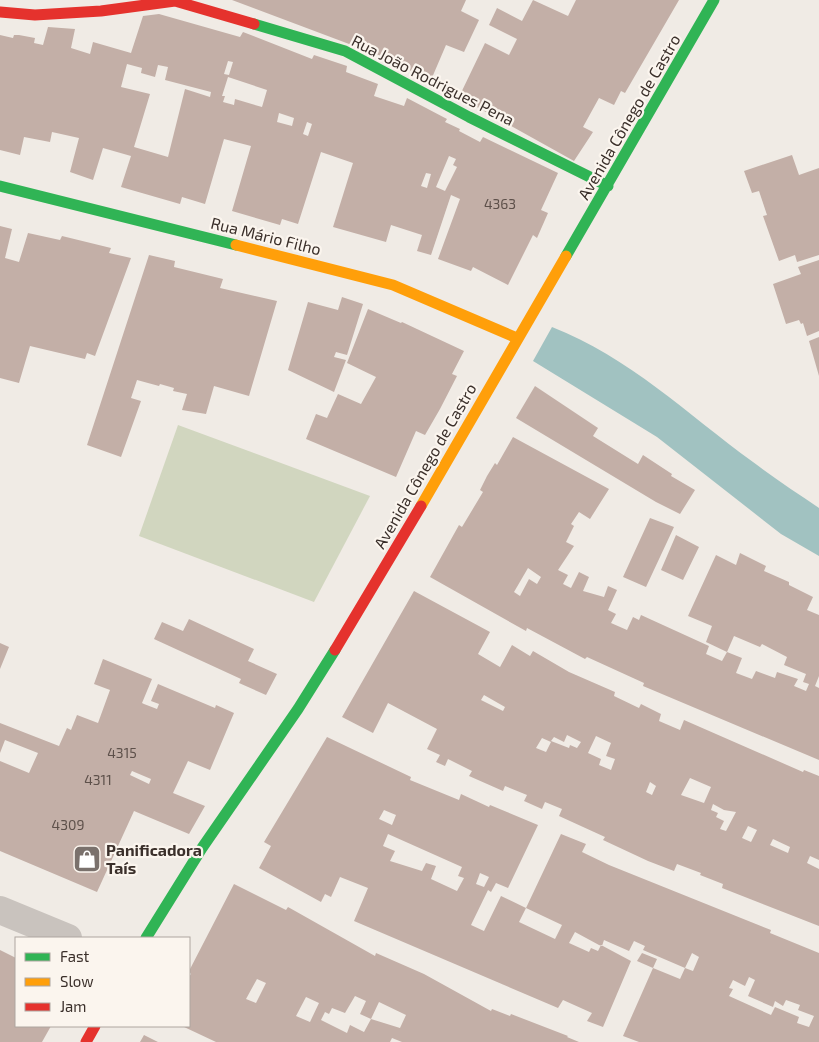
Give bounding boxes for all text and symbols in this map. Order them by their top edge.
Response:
street label: Rua João Rodrigues Pena [349,30,518,129]
street label: Avenida Cônego de Castro [573,31,684,203]
house number: 4363 [484,195,516,212]
street label: Rua Mário Filho [209,213,323,258]
street label: Avenida Cônego de Castro [369,380,480,552]
house number: 4315 [107,744,137,761]
house number: 4311 [84,771,112,788]
house number: 4309 [52,816,84,833]
place label: Panificadora Taís [106,840,202,877]
shop icon: Panificadora Taís [72,844,102,874]
legend [15,937,190,1027]
text: Fast [60,947,90,965]
text: Slow [60,972,94,990]
text: Jam [60,997,86,1015]

